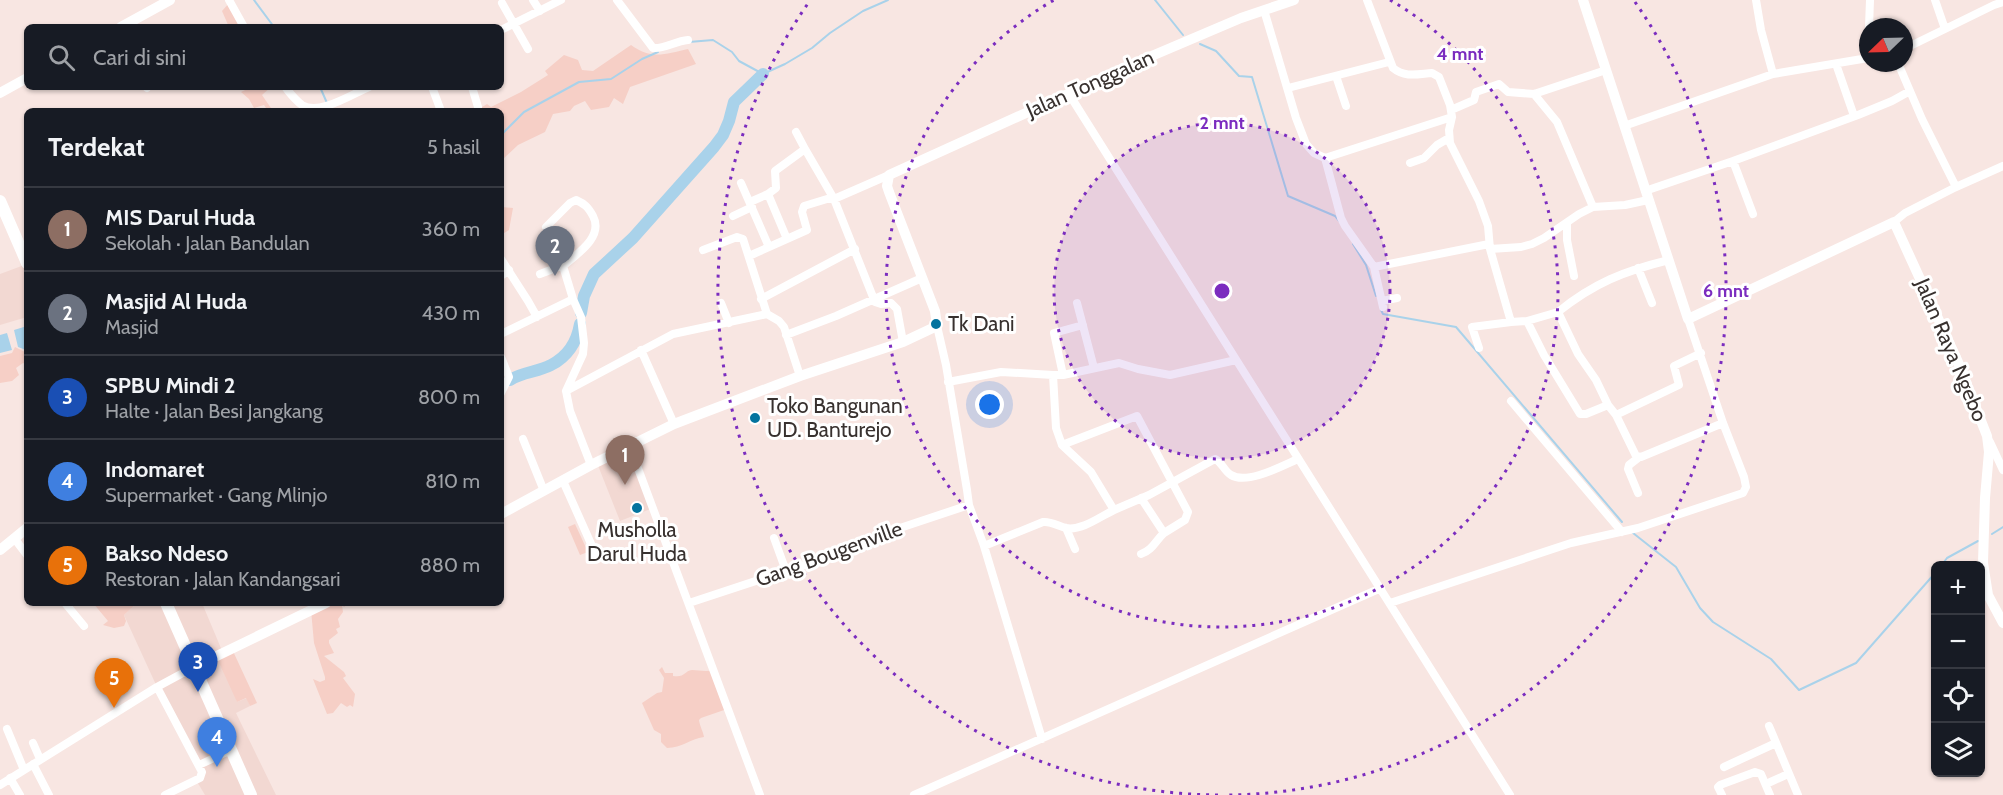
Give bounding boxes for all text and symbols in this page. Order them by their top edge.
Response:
north arrow [1859,18,1913,72]
search box [24,24,504,90]
icon: search [45,41,78,74]
text: 4 mnt [1437,43,1483,65]
text: Cari di sini [93,44,186,71]
street label: Jalan Tonggalan [1021,44,1158,123]
text: 2 mnt [1199,112,1245,134]
text: Terdekat [48,131,145,163]
text: 5 hasil [427,135,480,159]
text: MIS Darul Huda [105,204,255,231]
text: 1 [64,217,71,241]
text: 360 m [422,217,480,241]
pin: 2 [536,226,574,276]
text: Sekolah · Jalan Bandulan [105,231,310,255]
street label: Jalan Raya Ngebo [1910,274,1993,425]
text: 6 mnt [1703,280,1749,302]
centre of rings [1212,281,1232,301]
text: Masjid Al Huda [105,288,247,315]
text: 2 [62,301,73,325]
text: 430 m [422,301,480,325]
place label: Tk Dani [948,311,1015,336]
text: Masjid [105,315,159,339]
marker: Tk Dani [929,317,943,331]
text: SPBU Mindi 2 [105,372,235,399]
text: 3 [62,385,73,409]
text: 800 m [418,385,480,409]
your location [975,390,1004,419]
place label: Toko Bangunan UD. Banturejo [767,393,903,443]
text: Halte · Jalan Besi Jangkang [105,399,323,423]
marker: Toko Bangunan UD. Banturejo [748,411,762,425]
pin: 1 [606,436,644,485]
text: Indomaret [105,456,204,483]
text: 4 [61,469,74,493]
text: 810 m [425,469,480,493]
text: Supermarket · Gang Mlinjo [105,483,328,507]
marker: Musholla Darul Huda [630,501,644,515]
street label: Gang Bougenville [752,515,906,592]
place label: Musholla Darul Huda [587,517,687,566]
text: Bakso Ndeso [105,540,228,567]
text: 5 [62,553,73,577]
text: 880 m [420,553,480,577]
map controls [1931,561,1985,777]
button: + [1931,561,1985,615]
text: Restoran · Jalan Kandangsari [105,567,340,591]
button: − [1931,615,1985,669]
pin: 3 [178,642,218,692]
pin: 5 [94,658,134,708]
button: locate [1931,669,1985,723]
pin: 4 [198,718,236,767]
button: layers [1931,723,1985,777]

